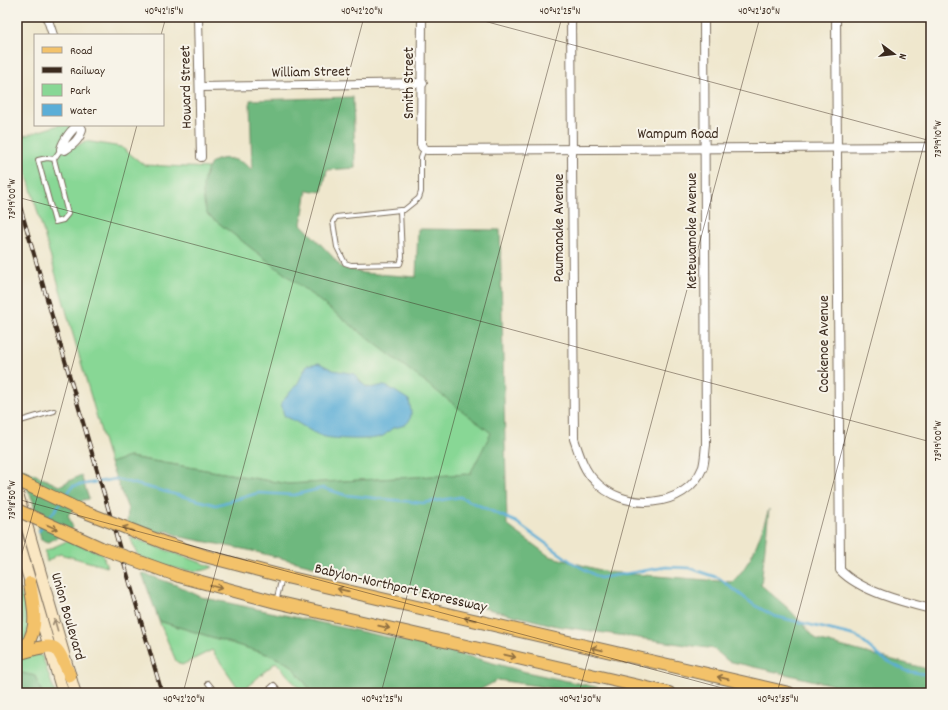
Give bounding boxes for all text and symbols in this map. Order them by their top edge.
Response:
text: 40°42'15"N [145,5,183,19]
text: 40°42'20"N [341,5,383,19]
text: 40°42'25"N [540,5,580,19]
text: 40°42'30"N [738,5,780,19]
legend [34,34,164,126]
north arrow [874,34,914,74]
text: Road [70,43,92,60]
street label: Howard Street [175,45,199,129]
street label: Smith Street [399,47,421,119]
text: N [893,51,910,61]
street label: William Street [272,61,351,85]
text: Railway [70,63,106,80]
text: Park [70,83,91,100]
text: Water [70,103,97,120]
text: 73°19'10"W [932,120,946,158]
street label: Wampum Road [637,124,719,146]
street label: Ketewamoke Avenue [682,172,704,289]
street label: Paumanake Avenue [549,173,571,282]
text: 73°19'00"W [6,179,20,219]
street label: Cockenoe Avenue [814,295,836,393]
text: 73°19'00"W [932,421,946,461]
text: 73°18'50"W [6,480,20,520]
one-way arrow [46,524,58,531]
one-way arrow [123,525,135,533]
street label: Babylon-Northport Expressway [312,558,490,620]
street label: Union Boulevard [44,570,90,663]
one-way arrow [209,584,222,591]
one-way arrow [337,585,350,593]
one-way arrow [464,615,477,623]
one-way arrow [52,619,59,632]
one-way arrow [377,623,390,631]
one-way arrow [590,644,603,652]
one-way arrow [503,653,516,661]
one-way arrow [717,673,730,681]
text: 40°42'20"N [163,693,205,707]
text: 40°42'25"N [362,693,402,707]
text: 40°42'30"N [559,693,601,707]
text: 40°42'35"N [758,693,798,707]

